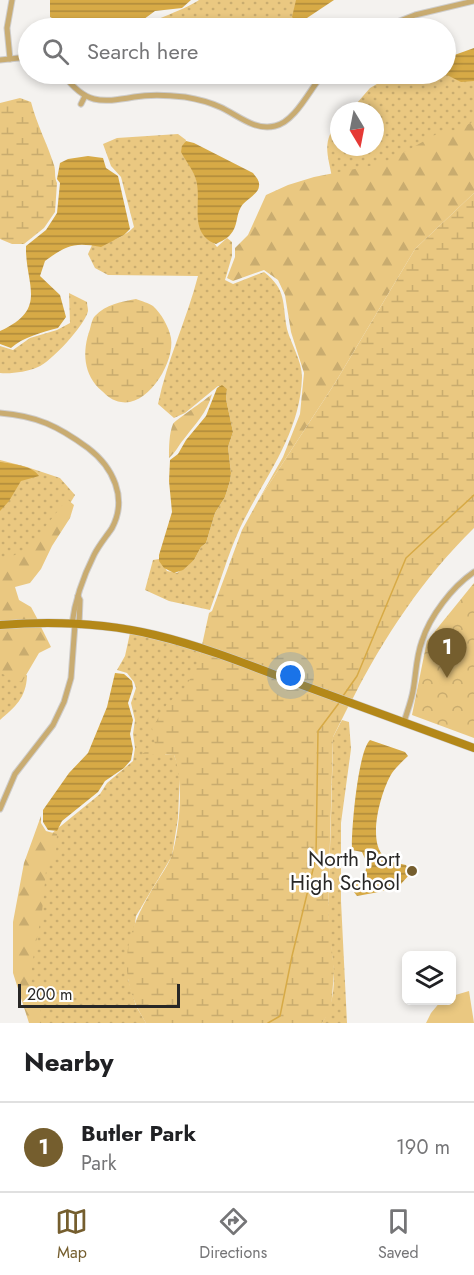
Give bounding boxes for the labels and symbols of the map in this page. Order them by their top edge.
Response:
north arrow [330,102,384,156]
pin: 1 [428,628,466,678]
your location [276,661,305,690]
place label: North Port High School [290,844,400,898]
marker: North Port High School [405,864,419,878]
scale bar [18,981,180,1008]

